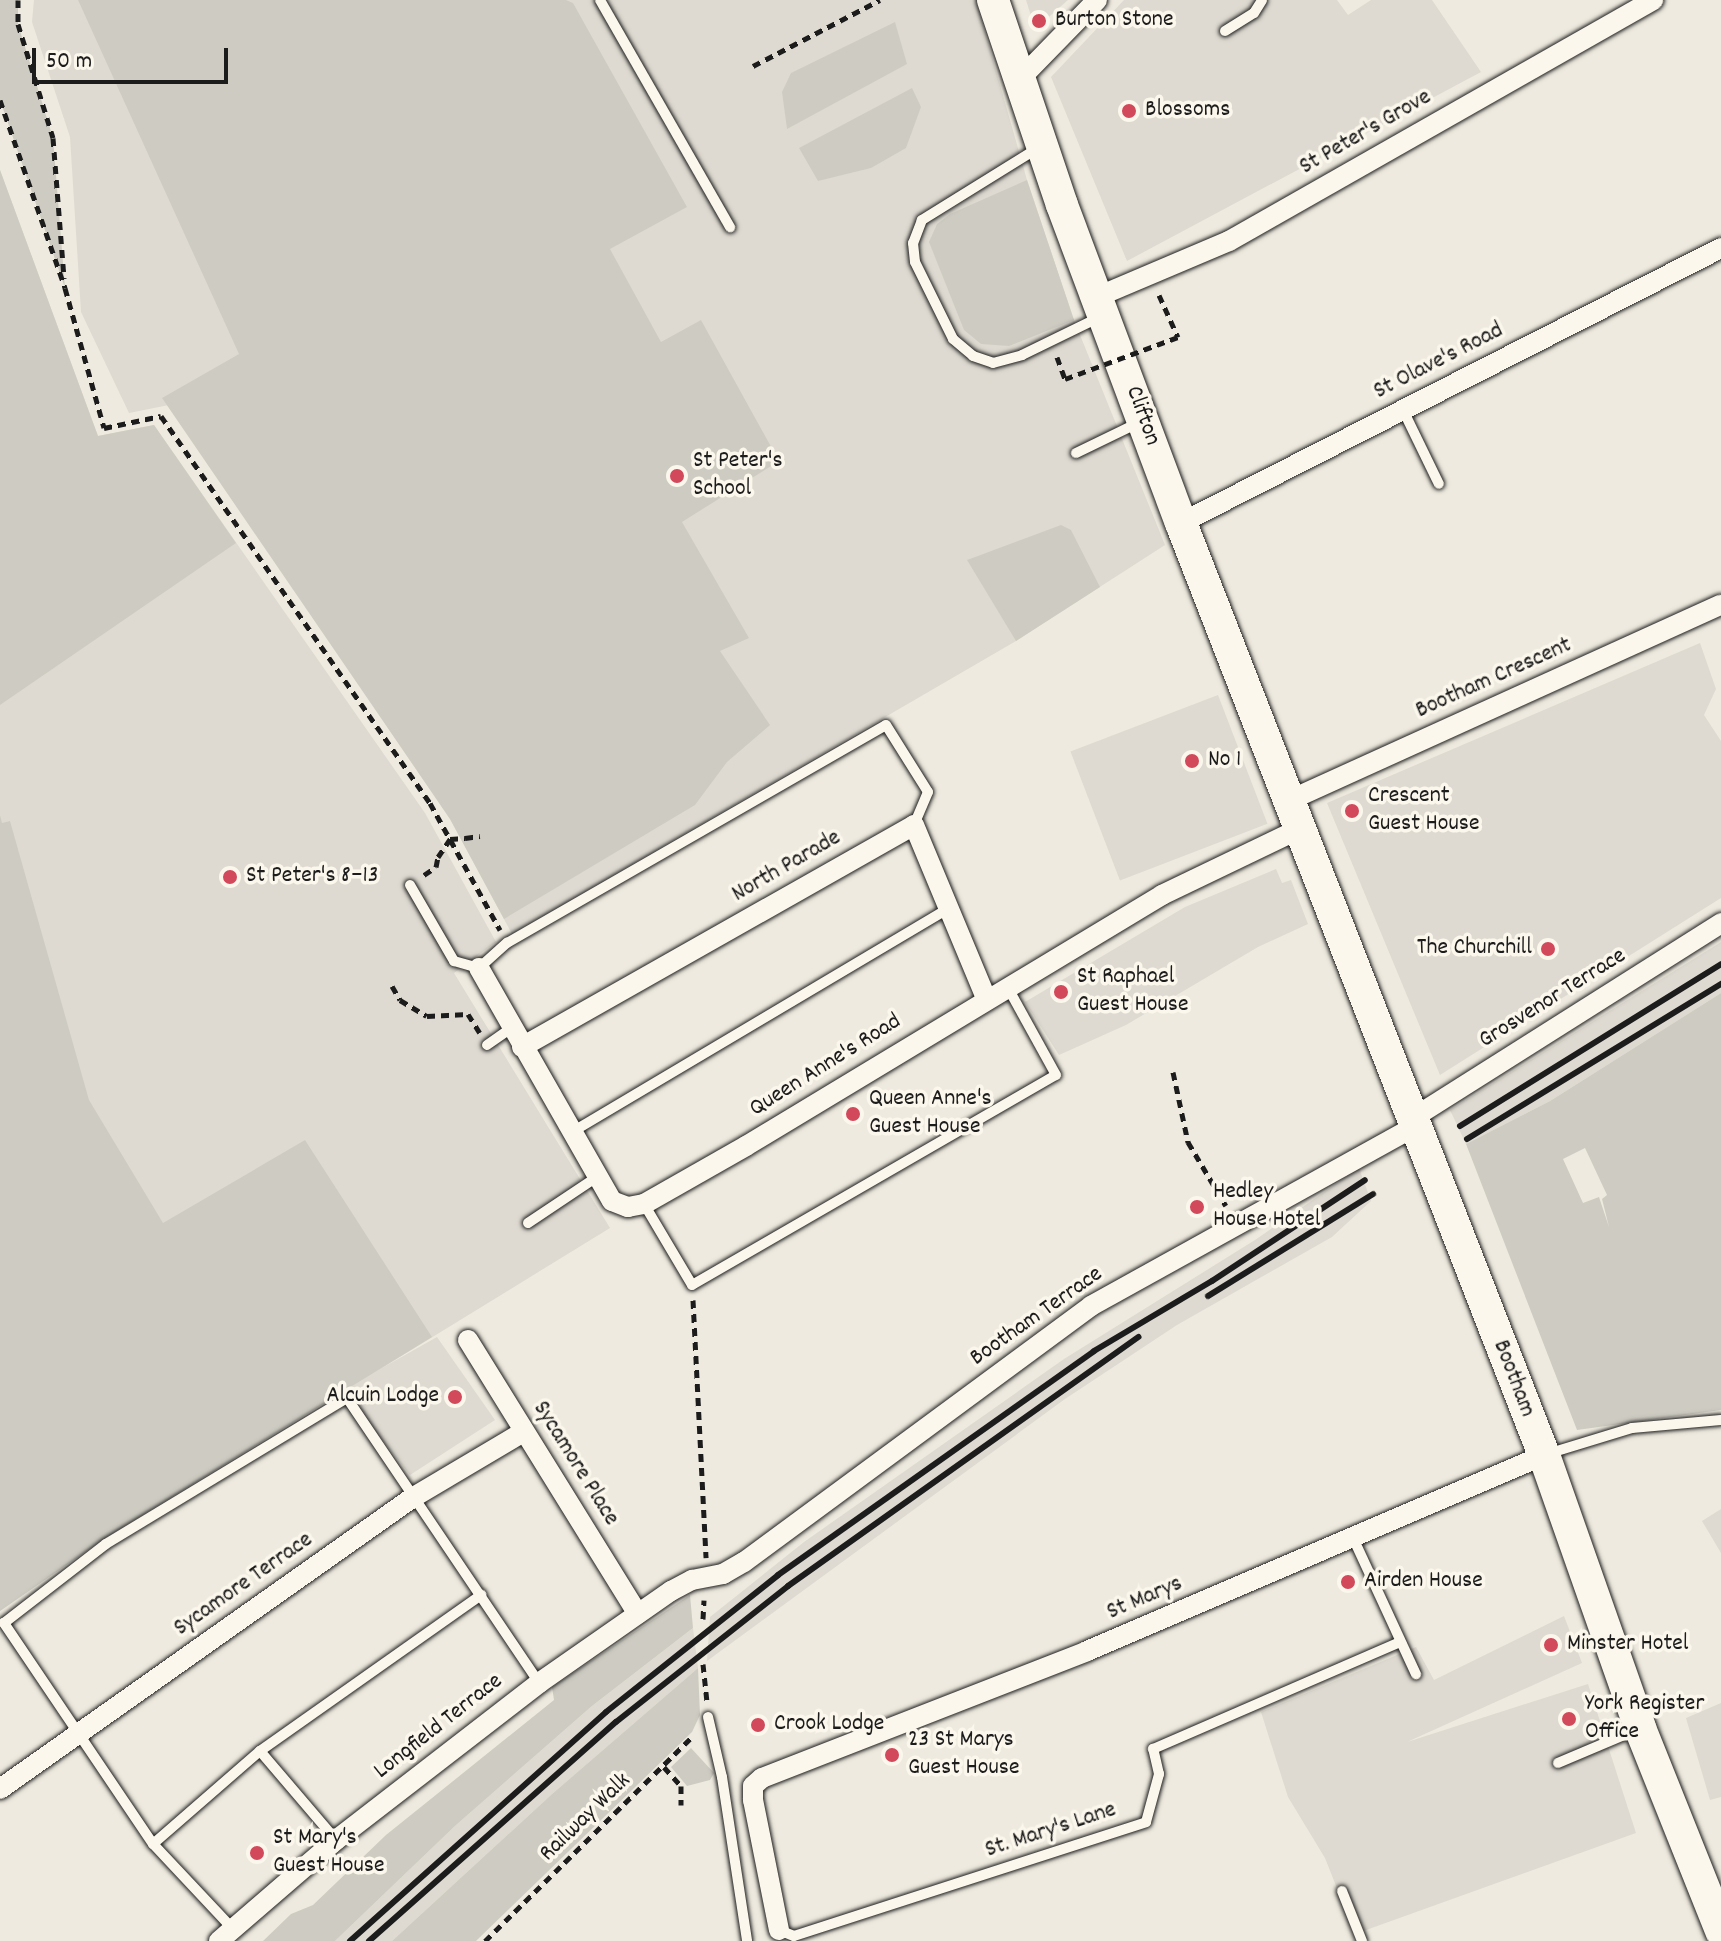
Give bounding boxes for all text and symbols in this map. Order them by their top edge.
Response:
place label: Burton Stone [1055,7,1174,35]
marker: Burton Stone [1030,12,1048,30]
scale bar [36,32,232,82]
text: 50 m [46,45,92,79]
street label: St Peter's Grove [1295,84,1437,182]
place label: Blossoms [1145,97,1230,125]
marker: Blossoms [1120,102,1138,120]
street label: St Olave's Road [1369,317,1509,407]
street label: Clifton [1118,382,1166,450]
place label: St Peter's School [693,448,783,504]
marker: St Peter's School [668,467,686,485]
street label: Bootham Crescent [1412,632,1576,726]
place label: No 1 [1208,747,1241,775]
marker: No 1 [1183,752,1201,770]
place label: Crescent Guest House [1368,783,1479,839]
marker: Crescent Guest House [1343,802,1361,820]
street label: North Parade [727,824,847,910]
place label: St Peter's 8–13 [246,863,378,891]
marker: St Peter's 8–13 [221,868,239,886]
place label: The Churchill [1417,935,1532,963]
marker: The Churchill [1539,940,1557,958]
street label: Grosvenor Terrace [1474,942,1632,1056]
place label: St Raphael Guest House [1077,964,1188,1020]
marker: St Raphael Guest House [1052,983,1070,1001]
street label: Queen Anne's Road [745,1008,907,1124]
place label: Queen Anne's Guest House [869,1086,992,1142]
marker: Queen Anne's Guest House [844,1105,862,1123]
place label: Hedley House Hotel [1213,1179,1321,1235]
marker: Hedley House Hotel [1188,1198,1206,1216]
street label: Bootham Terrace [965,1261,1109,1373]
street label: Bootham [1485,1336,1541,1422]
place label: Alcuin Lodge [326,1383,439,1411]
marker: Alcuin Lodge [446,1388,464,1406]
street label: Sycamore Place [525,1396,625,1532]
street label: Sycamore Terrace [169,1527,319,1643]
place label: Airden House [1364,1568,1483,1596]
street label: St Marys [1103,1570,1187,1628]
marker: Airden House [1339,1573,1357,1591]
place label: Minster Hotel [1567,1631,1689,1659]
marker: Minster Hotel [1542,1636,1560,1654]
street label: Longfield Terrace [369,1668,509,1786]
place label: York Register Office [1585,1691,1704,1747]
marker: York Register Office [1560,1710,1578,1728]
place label: Crook Lodge [774,1711,884,1739]
marker: Crook Lodge [749,1716,767,1734]
place label: 23 St Marys Guest House [908,1727,1019,1783]
marker: 23 St Marys Guest House [883,1746,901,1764]
street label: Railway Walk [534,1768,638,1868]
street label: St. Mary's Lane [982,1796,1120,1866]
place label: St Mary's Guest House [273,1825,384,1881]
marker: St Mary's Guest House [248,1844,266,1862]

